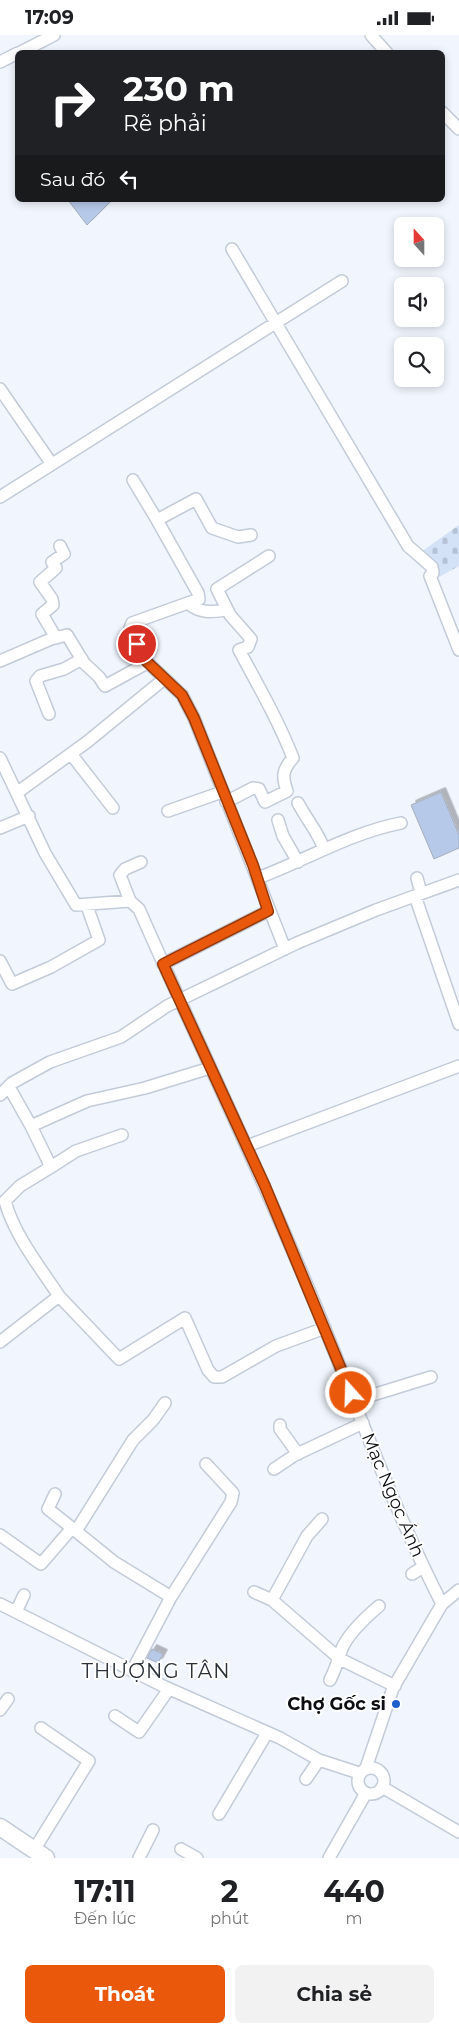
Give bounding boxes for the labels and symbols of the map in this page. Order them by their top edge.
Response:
north arrow [394,217,444,267]
pin [116,623,158,665]
position arrow [324,1366,376,1418]
street label: Mạc Ngọc Ánh [357,1429,429,1561]
district label: THƯỢNG TÂN [82,1659,230,1683]
place label: Chợ Gốc si [287,1693,386,1715]
marker: Chợ Gốc si [390,1698,402,1710]

